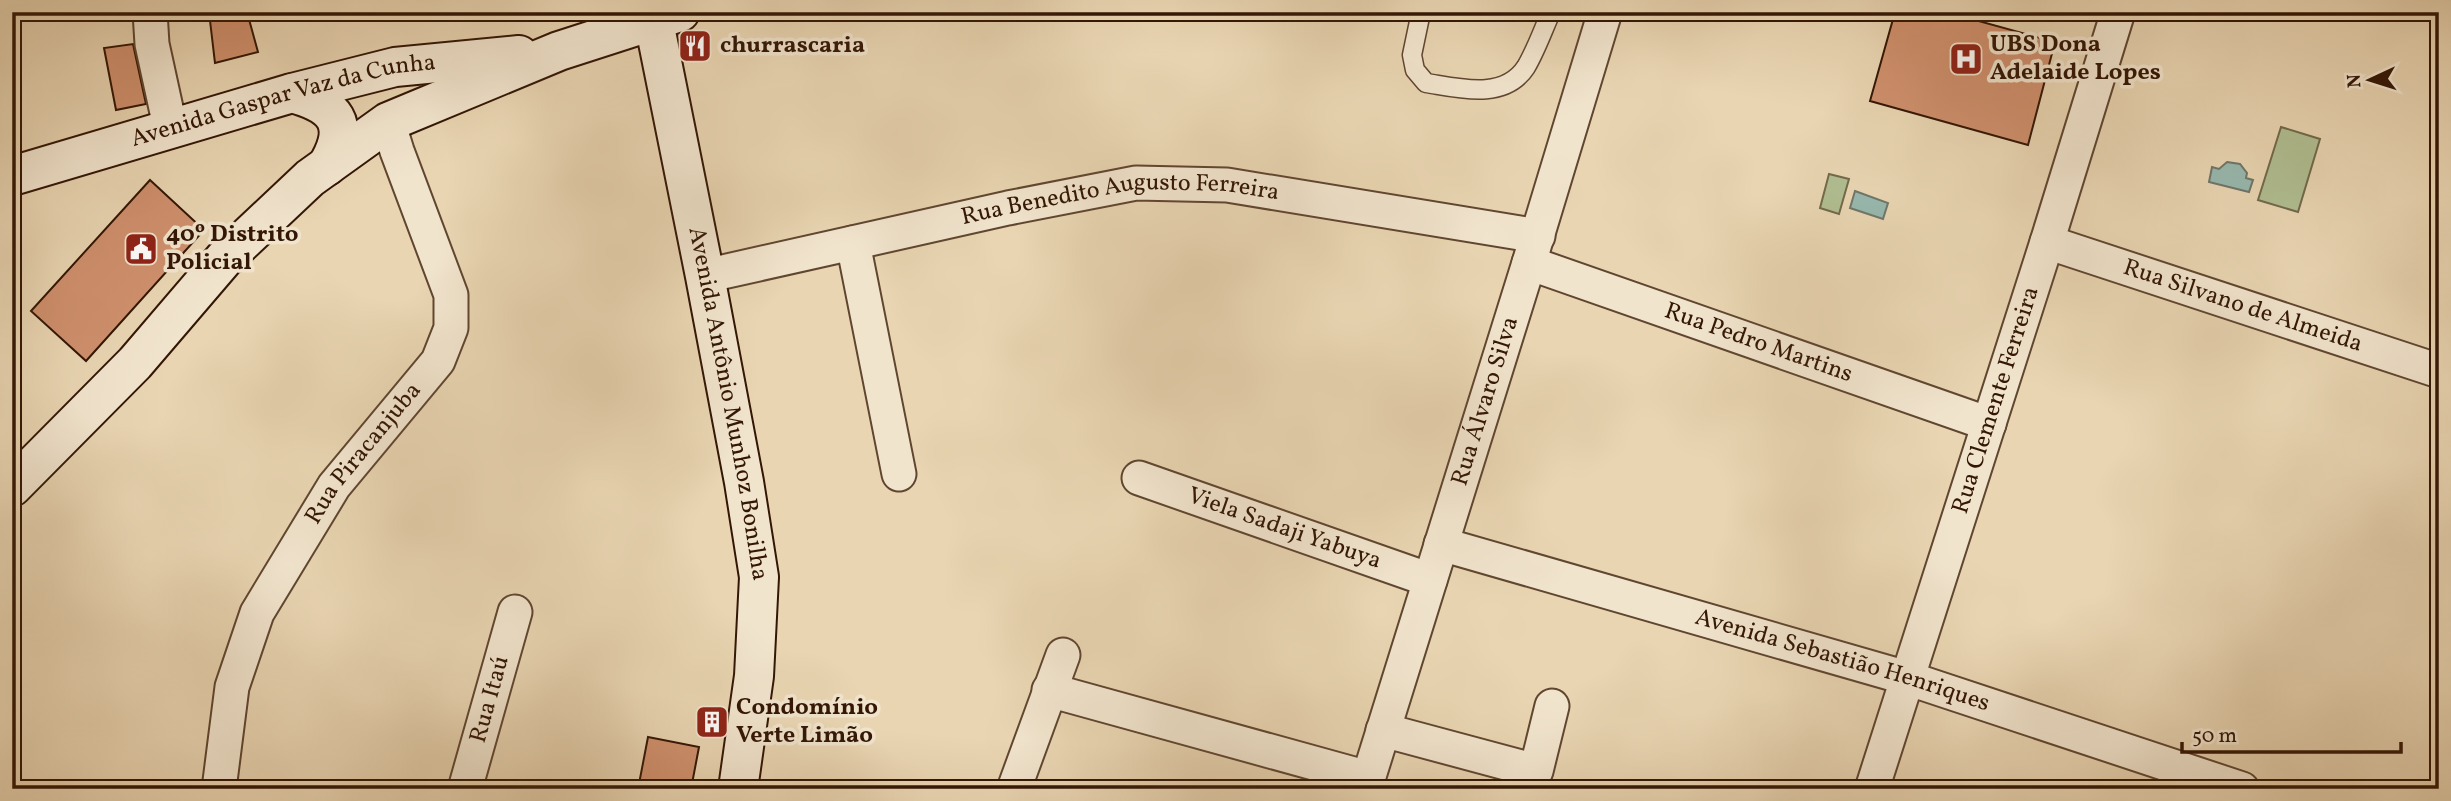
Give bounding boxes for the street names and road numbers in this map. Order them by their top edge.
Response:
street label: Avenida Gaspar Vaz da Cunha [127,46,437,157]
street label: Rua Benedito Augusto Ferreira [958,166,1282,235]
street label: Avenida Antônio Munhoz Bonilha [679,224,776,583]
street label: Rua Silvano de Almeida [2119,251,2367,362]
street label: Rua Clemente Ferreira [1944,282,2049,518]
street label: Rua Pedro Martins [1660,295,1857,392]
street label: Rua Álvaro Silva [1444,313,1528,490]
street label: Rua Piracanjuba [297,375,430,531]
street label: Viela Sadaji Yabuya [1183,479,1386,579]
street label: Avenida Sebastião Henriques [1691,601,1994,721]
street label: Rua Itaú [462,652,519,747]

